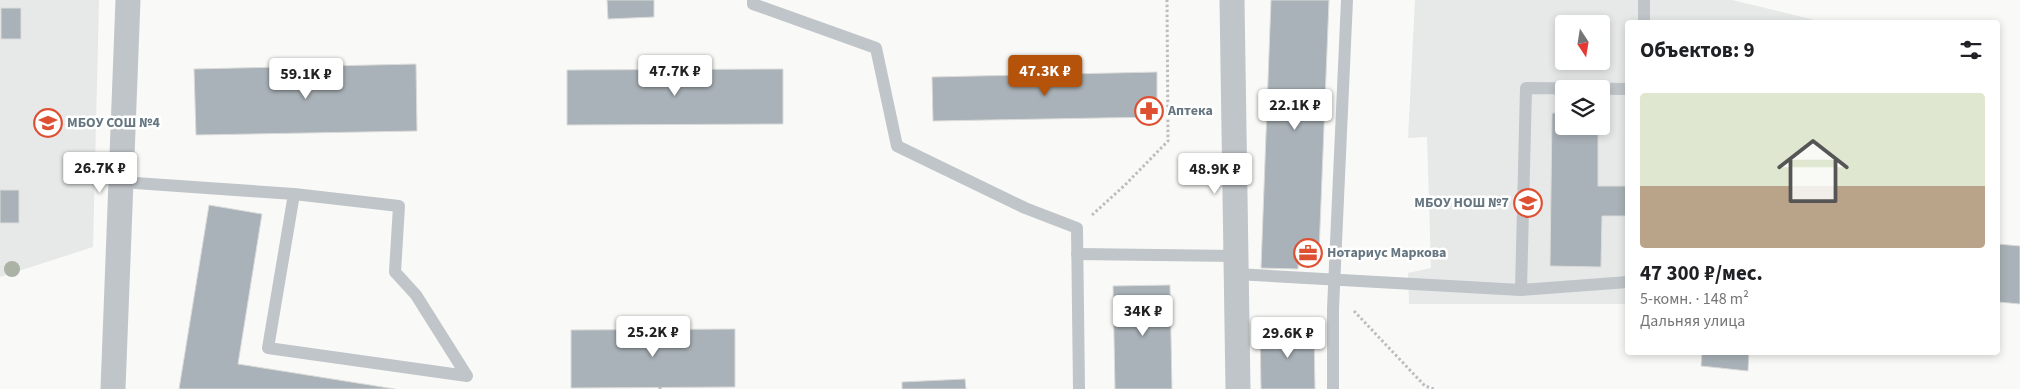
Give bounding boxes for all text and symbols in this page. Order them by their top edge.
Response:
north arrow [1555,15,1610,70]
map controls [1555,15,1610,135]
text: Объектов: 9 [1640,35,1755,65]
icon: filters [1957,36,1985,64]
pin: 47.7K ₽ [629,54,721,97]
pin: 47.3K ₽ [999,54,1091,97]
pin: 59.1K ₽ [260,58,352,100]
text: 47.7K ₽ [649,60,701,82]
text: 47.3K ₽ [1019,60,1071,82]
text: 59.1K ₽ [280,63,332,85]
button: layers [1555,80,1610,135]
pin: 22.1K ₽ [1249,88,1341,131]
text: 22.1K ₽ [1269,94,1321,116]
pharmacy icon: Аптека [1134,96,1164,126]
place label: Аптека [1167,101,1213,121]
school or university icon: МБОУ СОШ №4 [33,108,63,138]
place label: МБОУ СОШ №4 [67,113,161,133]
icon: home [1768,126,1858,216]
pin: 26.7K ₽ [54,152,146,194]
pin: 48.9K ₽ [1169,152,1261,195]
text: 26.7K ₽ [74,157,126,179]
text: 48.9K ₽ [1189,158,1241,180]
school or university icon: МБОУ НОШ №7 [1513,188,1543,218]
place label: МБОУ НОШ №7 [1414,193,1509,213]
office icon: Нотариус Маркова [1293,238,1323,268]
place label: Нотариус Маркова [1327,243,1446,263]
text: 47 300 ₽/мес. [1640,258,1763,288]
text: 5-комн. · 148 m² [1640,288,1749,310]
pin: 34K ₽ [1108,294,1178,337]
text: 34K ₽ [1124,300,1162,322]
text: Дальняя улица [1640,310,1745,332]
pin: 25.2K ₽ [607,316,699,358]
pin: 29.6K ₽ [1242,316,1334,359]
text: 25.2K ₽ [627,321,679,343]
text: 29.6K ₽ [1262,322,1314,344]

